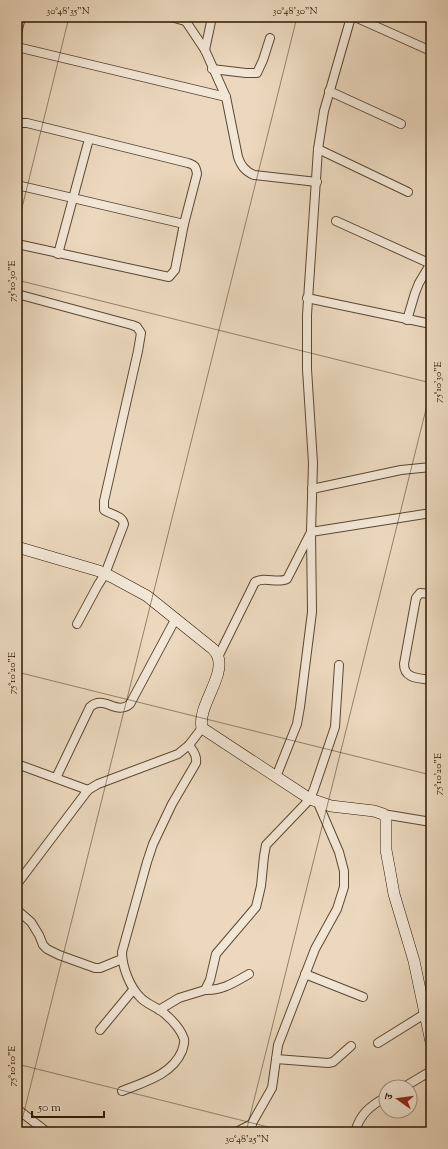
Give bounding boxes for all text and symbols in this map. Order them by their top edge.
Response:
text: 30°48'35"N [46,4,90,19]
text: 30°48'30"N [273,4,317,19]
text: 75°10'30"E [5,260,20,302]
text: 75°10'30"E [431,361,446,403]
text: 75°10'20"E [5,652,20,694]
text: 75°10'20"E [431,753,446,795]
text: 75°10'10"E [5,1046,20,1086]
north arrow [378,1079,418,1119]
text: उ [381,1091,398,1102]
scale bar [32,1093,104,1119]
text: 50 m [37,1099,61,1117]
text: 30°48'25"N [225,1132,269,1147]

